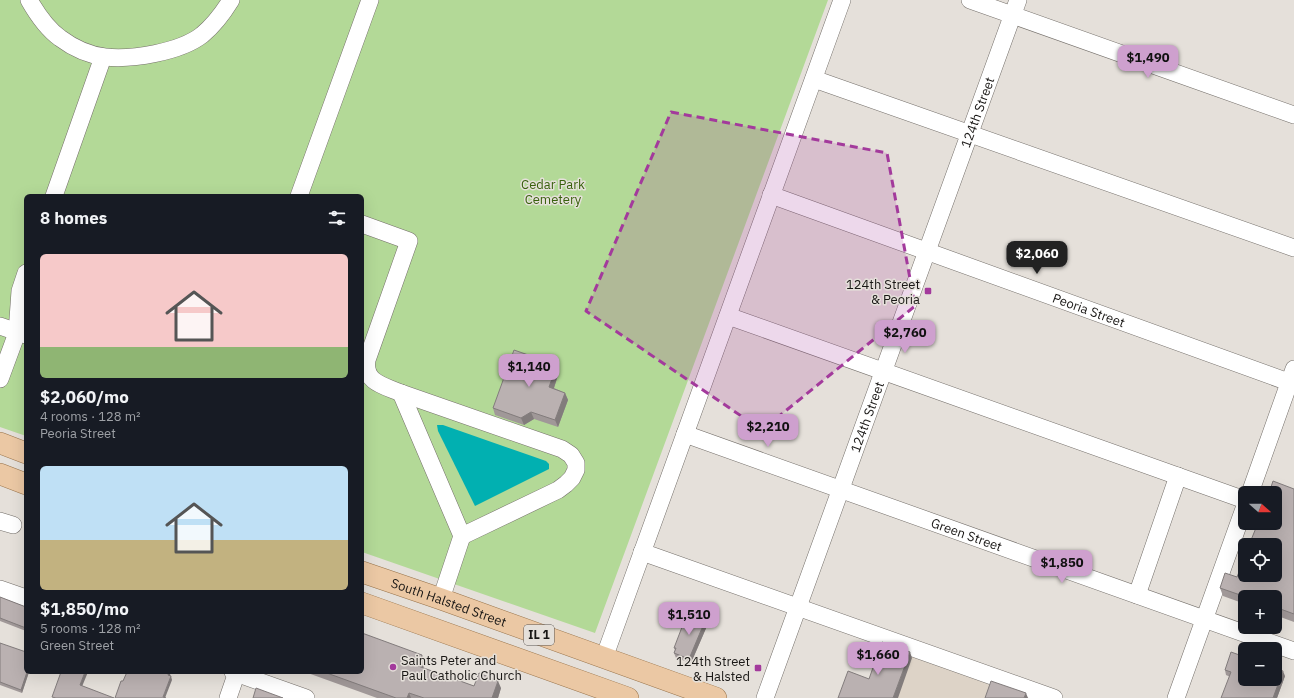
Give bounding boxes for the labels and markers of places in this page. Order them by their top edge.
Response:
pin: $1,490 [1115,45,1181,79]
pin: $2,060 [1004,241,1070,275]
place label: 124th Street & Peoria [846,276,920,308]
marker: 124th Street & Peoria [923,286,933,296]
pin: $2,760 [872,320,938,354]
pin: $1,140 [496,354,562,388]
pin: $2,210 [735,414,801,448]
pin: $1,850 [1029,550,1095,584]
pin: $1,510 [656,602,722,636]
pin: $1,660 [845,642,911,676]
place label: Saints Peter and Paul Catholic Church [401,652,522,684]
place label: 124th Street & Halsted [676,653,750,685]
marker: Saints Peter and Paul Catholic Church [388,662,398,672]
marker: 124th Street & Halsted [753,663,763,673]

